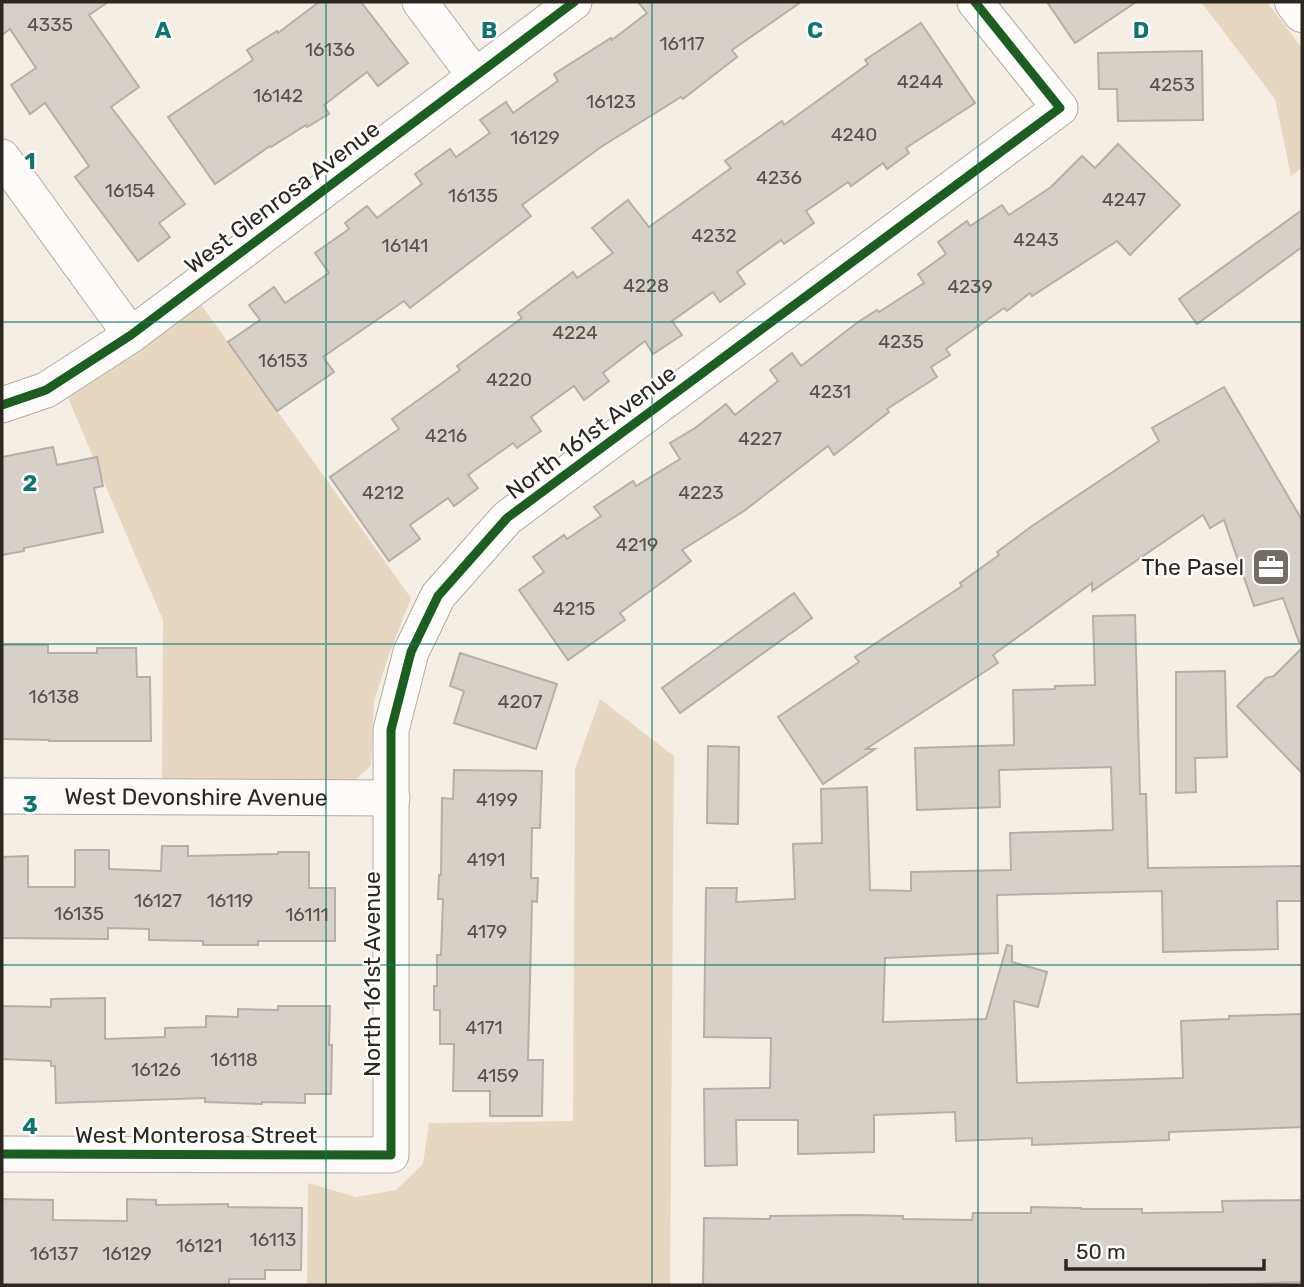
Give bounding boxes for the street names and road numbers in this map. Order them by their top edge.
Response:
street label: West Glenrosa Avenue [179,115,385,279]
street label: North 161st Avenue [500,359,682,505]
street label: West Devonshire Avenue [64,782,328,812]
street label: North 161st Avenue [358,871,386,1077]
street label: West Monterosa Street [75,1121,317,1149]

